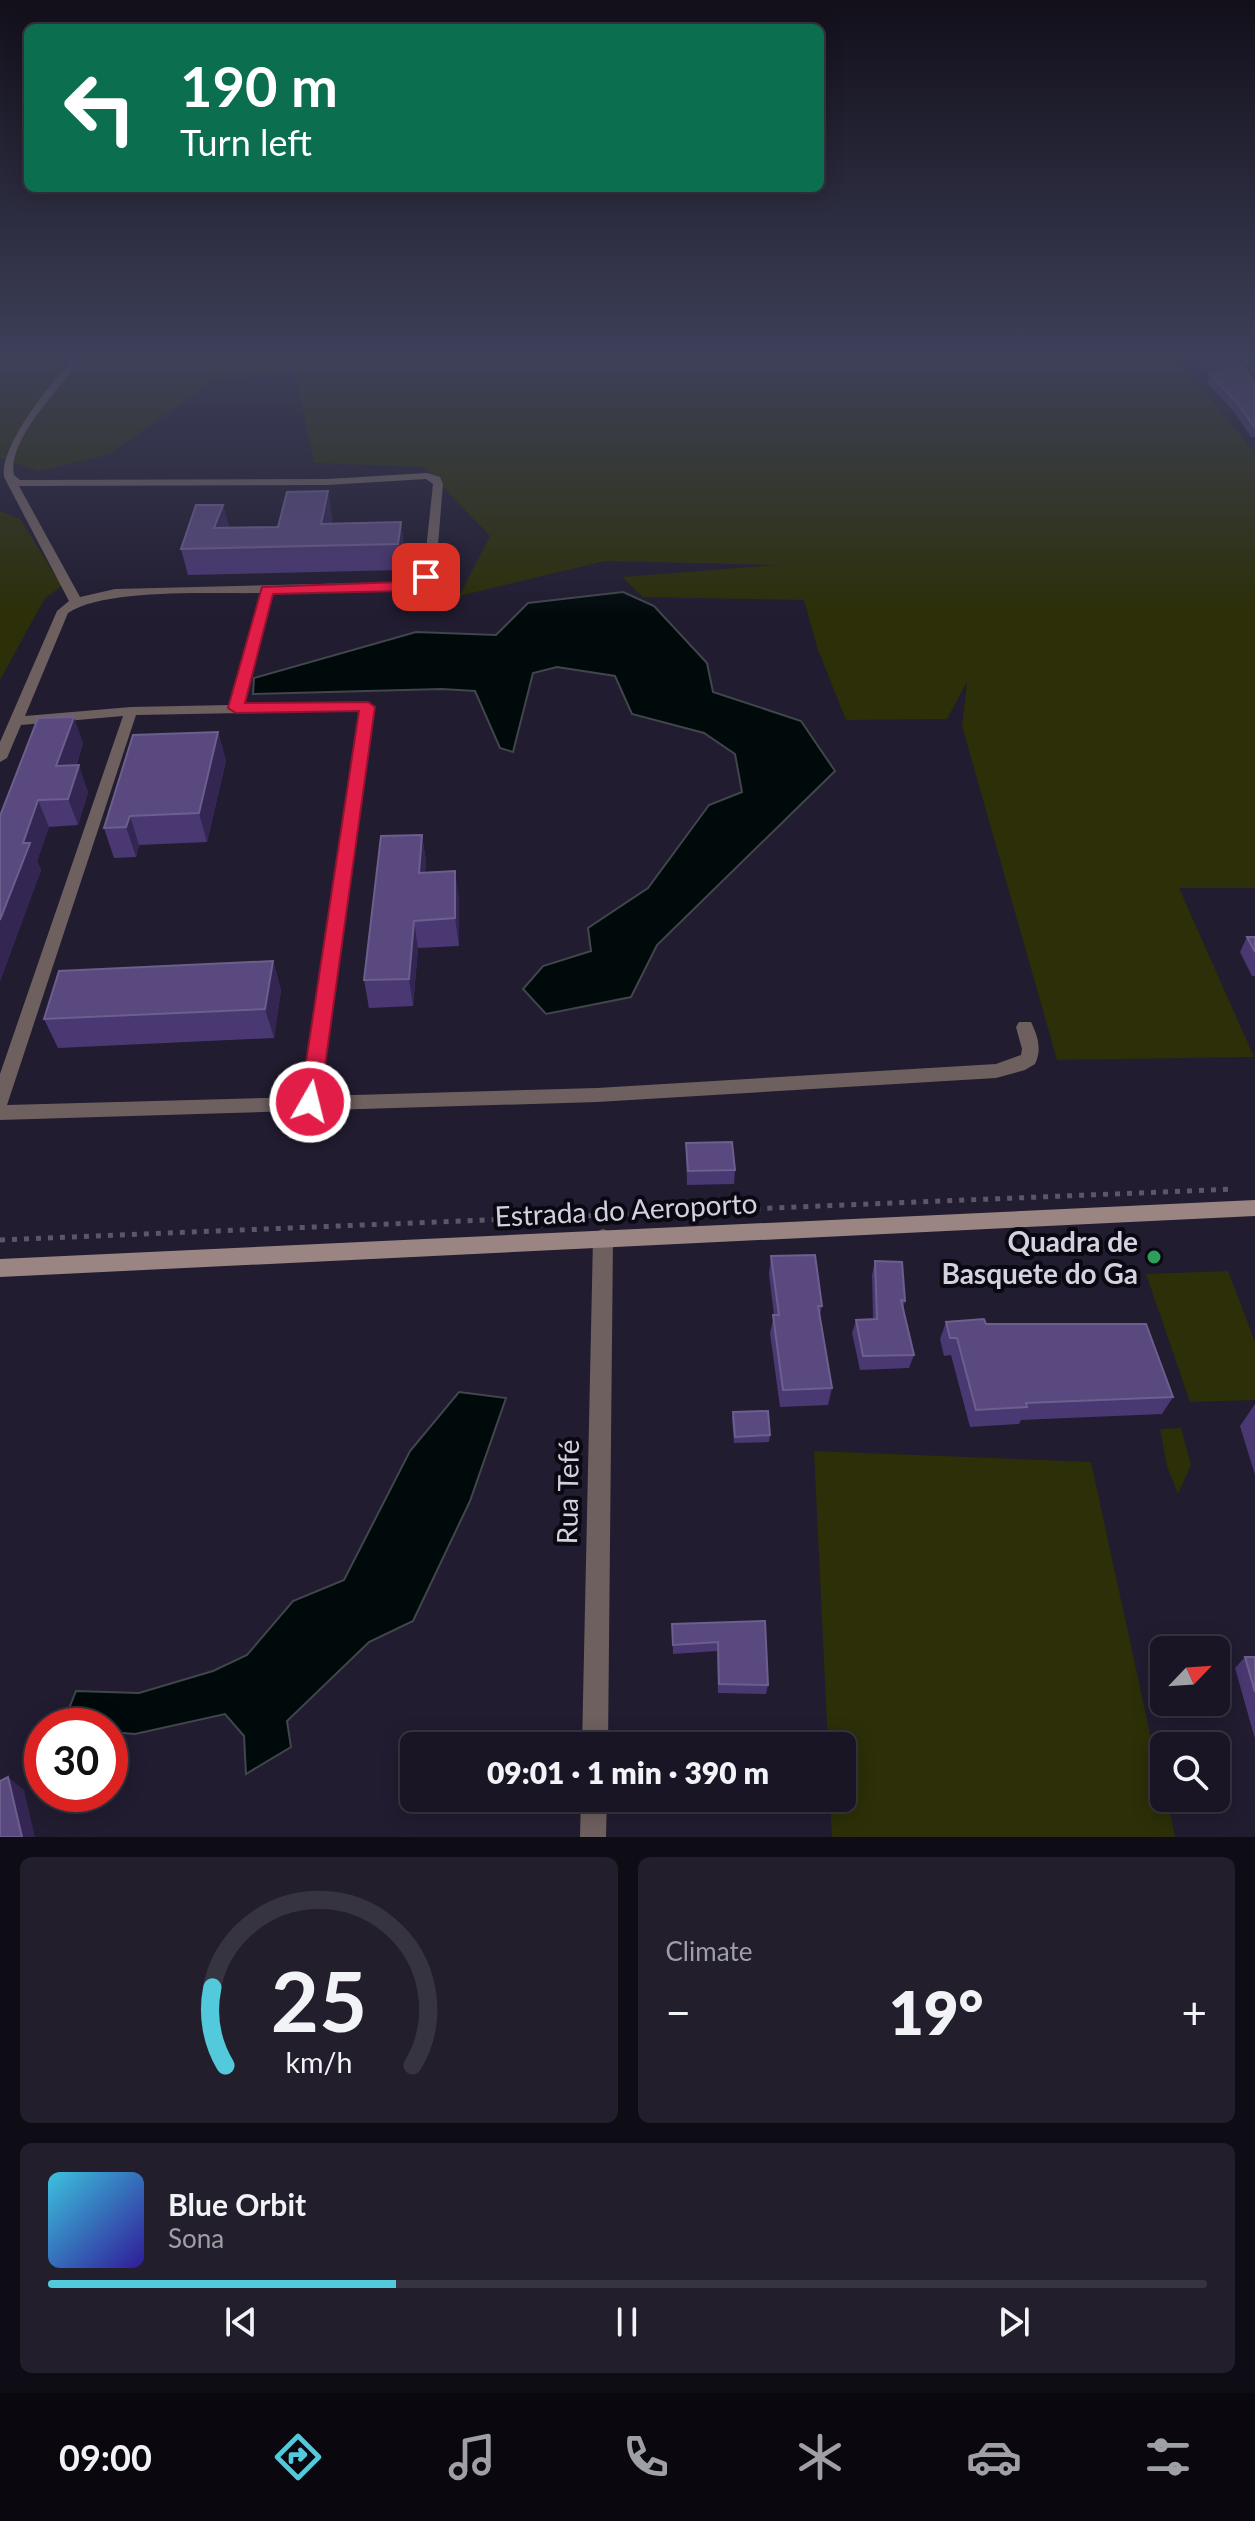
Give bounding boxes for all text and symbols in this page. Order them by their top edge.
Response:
text: 190 m [180,52,338,119]
icon: left [48,56,152,160]
text: Turn left [180,120,312,164]
pin [392,543,460,611]
icon: arrive [404,555,448,599]
position arrow [268,1060,352,1144]
street label: Estrada do Aeroporto [494,1185,758,1233]
place label: Quadra de Basquete do Ga [941,1224,1138,1290]
marker: Quadra de Basquete do Ga [1145,1248,1163,1266]
street label: Rua Tefé [549,1439,585,1545]
north arrow [1150,1636,1230,1716]
map controls [1150,1636,1230,1812]
speed limit sign: 30 [24,1708,128,1812]
button: search [1150,1732,1230,1812]
text: 09:01 · 1 min · 390 m [487,1754,769,1790]
text: Climate [666,1935,752,1967]
text: 25 [271,1950,367,2050]
text: 19° [889,1976,984,2048]
text: − [666,1986,691,2038]
text: + [1181,1986,1207,2038]
text: km/h [285,2045,352,2079]
text: Blue Orbit [168,2186,306,2222]
text: Sona [168,2222,224,2254]
icon: previous [219,2300,263,2344]
icon: pause [605,2300,649,2344]
icon: next [992,2300,1036,2344]
icon: directions [270,2429,326,2485]
icon: music [444,2429,500,2485]
icon: phone [618,2429,674,2485]
icon: climate [792,2429,848,2485]
icon: car [966,2429,1022,2485]
icon: filters [1140,2429,1196,2485]
text: 09:00 [59,2435,152,2479]

